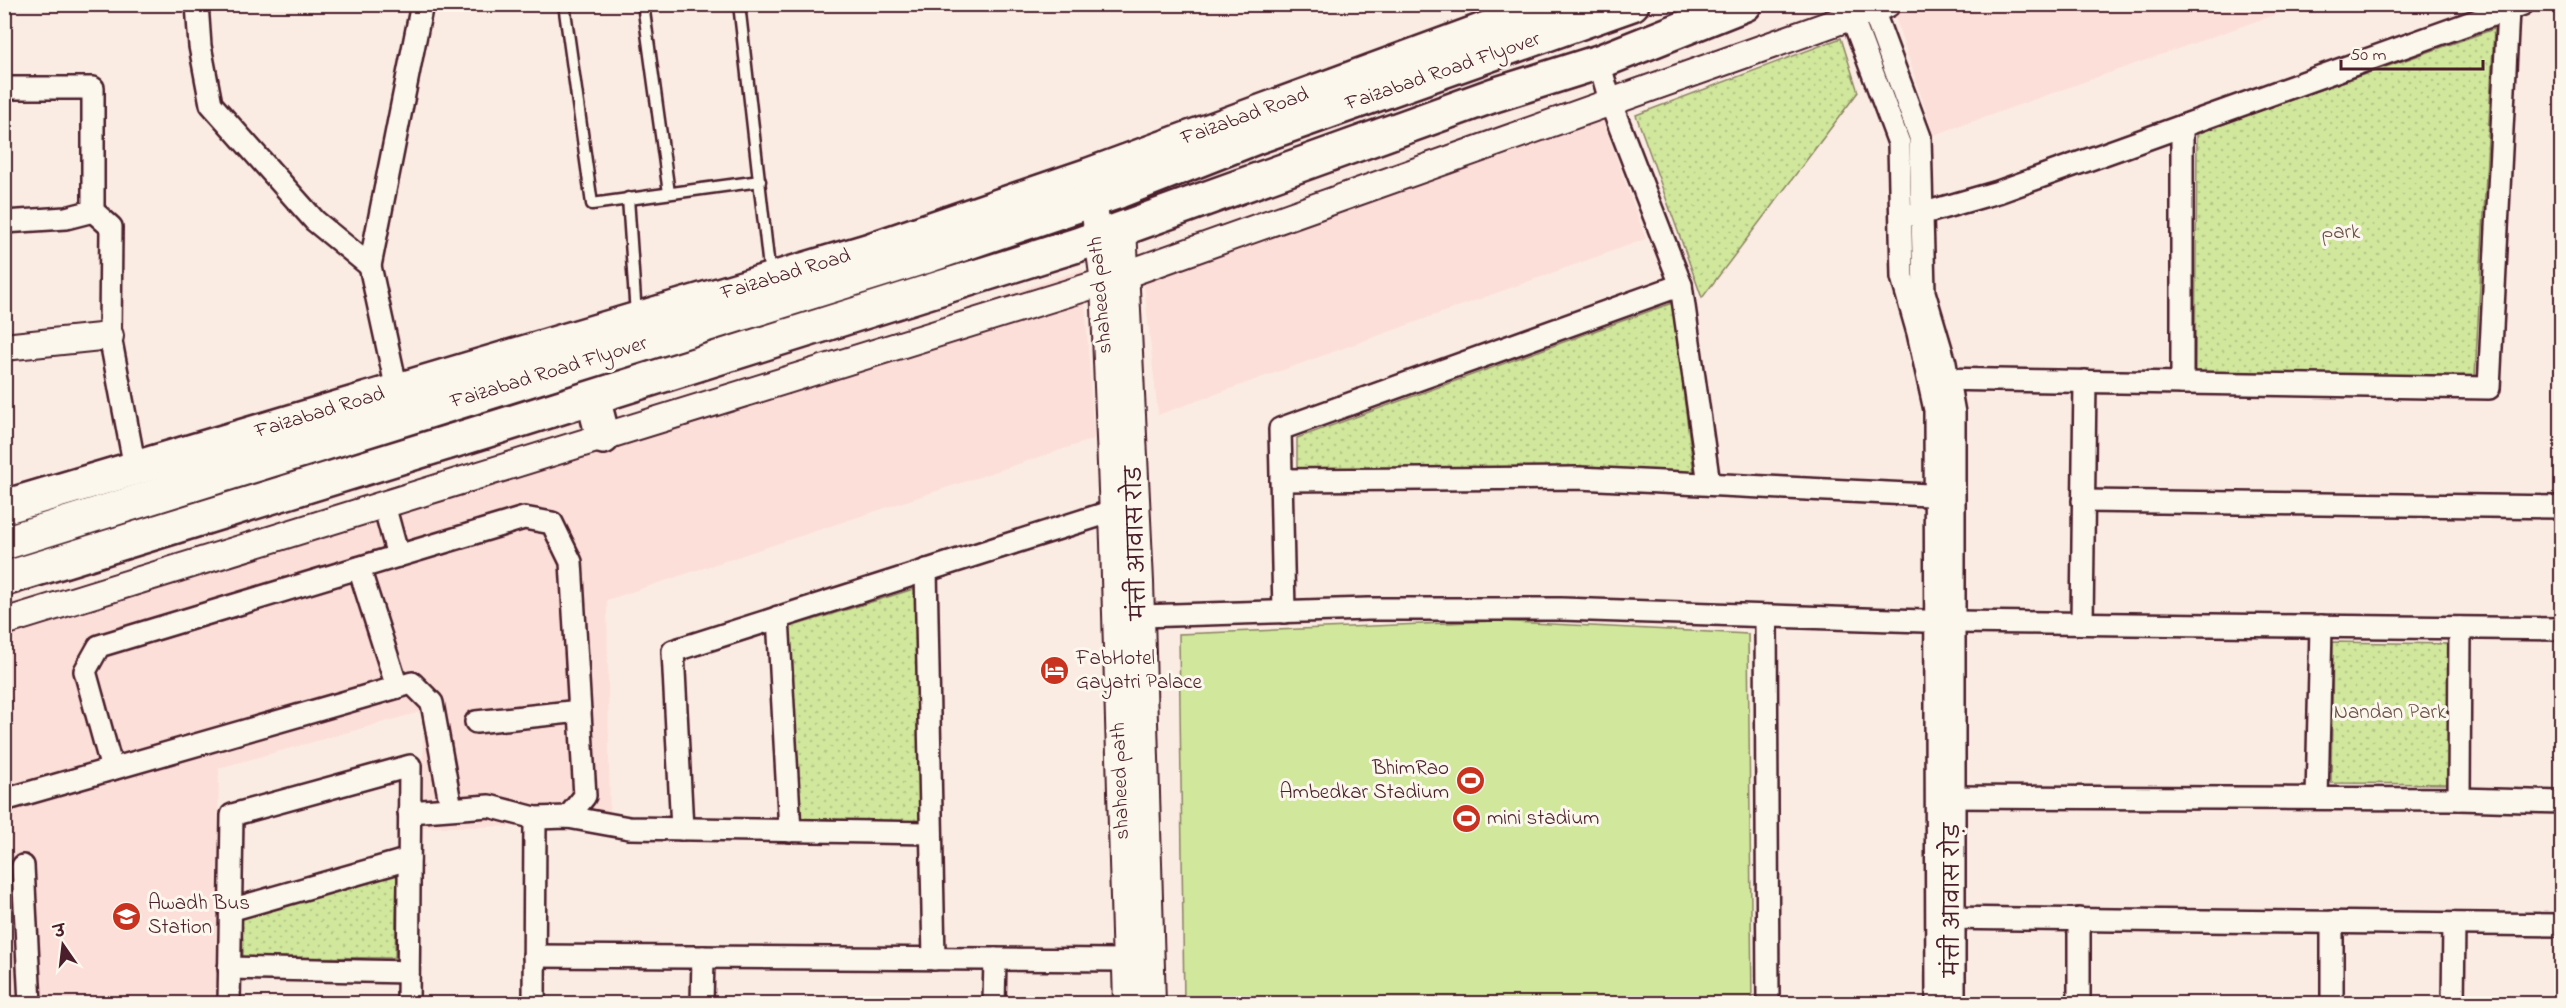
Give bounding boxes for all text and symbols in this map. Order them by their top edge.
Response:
street label: Faizabad Road Flyover [1341,24,1546,122]
scale bar [2341,33,2484,71]
text: 50 m [2350,43,2387,69]
street label: Faizabad Road [1176,80,1313,154]
park label: park [2322,218,2361,248]
street label: shaheed path [1081,235,1121,355]
street label: Faizabad Road [717,241,855,309]
street label: Faizabad Road Flyover [446,329,652,419]
street label: Faizabad Road [251,379,389,447]
street label: मंत्ती आवास रोड [1117,464,1156,622]
place label: FabHotel Gayatri Palace [1075,644,1203,700]
hotel icon: FabHotel Gayatri Palace [1039,655,1071,687]
park label: Nandan Park [2334,698,2447,728]
street label: shaheed path [1104,722,1138,840]
place label: BhimRao Ambedkar Stadium [1279,754,1449,808]
sports icon: BhimRao Ambedkar Stadium [1454,765,1486,797]
sports icon: mini stadium [1450,803,1482,835]
place label: mini stadium [1487,804,1599,834]
street label: मंत्ती आवास रोड़ [1936,821,1969,978]
place label: Awadh Bus Station [148,889,250,943]
school or university icon: Awadh Bus Station [111,900,143,932]
north arrow [33,915,93,975]
text: उ [50,919,69,946]

